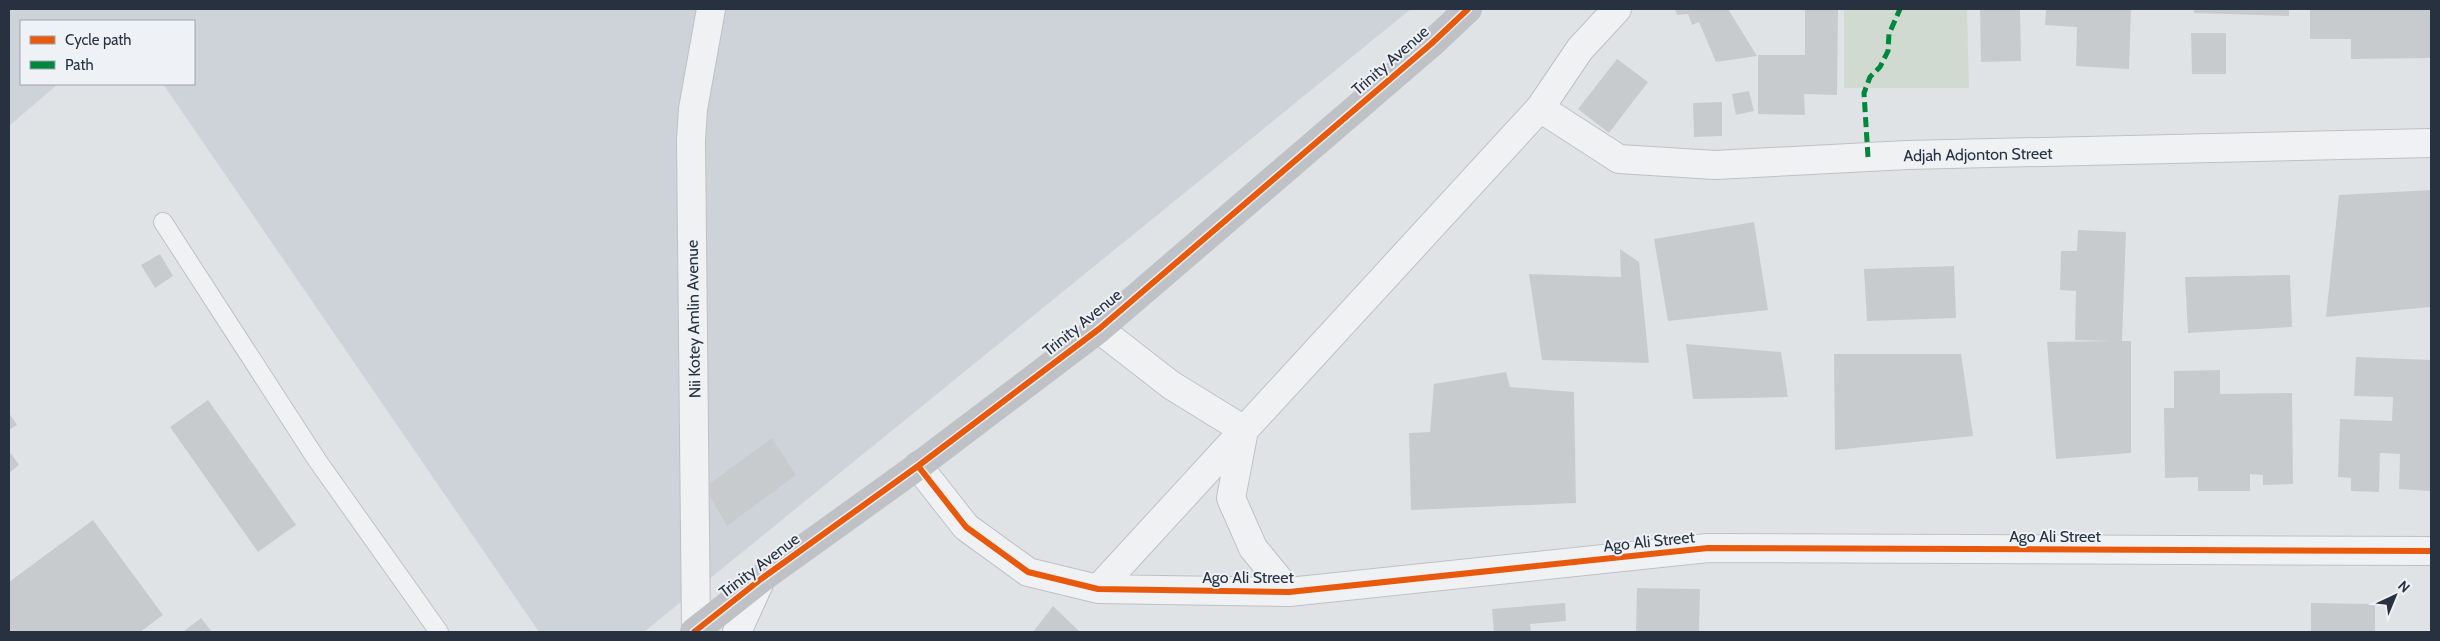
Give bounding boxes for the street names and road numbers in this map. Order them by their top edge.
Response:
street label: Trinity Avenue [1348,22,1433,99]
street label: Adjah Adjonton Street [1903,144,2053,165]
street label: Nii Kotey Amlin Avenue [683,240,704,398]
street label: Trinity Avenue [1039,285,1125,360]
street label: Ago Ali Street [1602,527,1696,556]
street label: Ago Ali Street [2009,527,2101,546]
street label: Trinity Avenue [715,529,803,602]
street label: Ago Ali Street [1202,568,1294,587]

